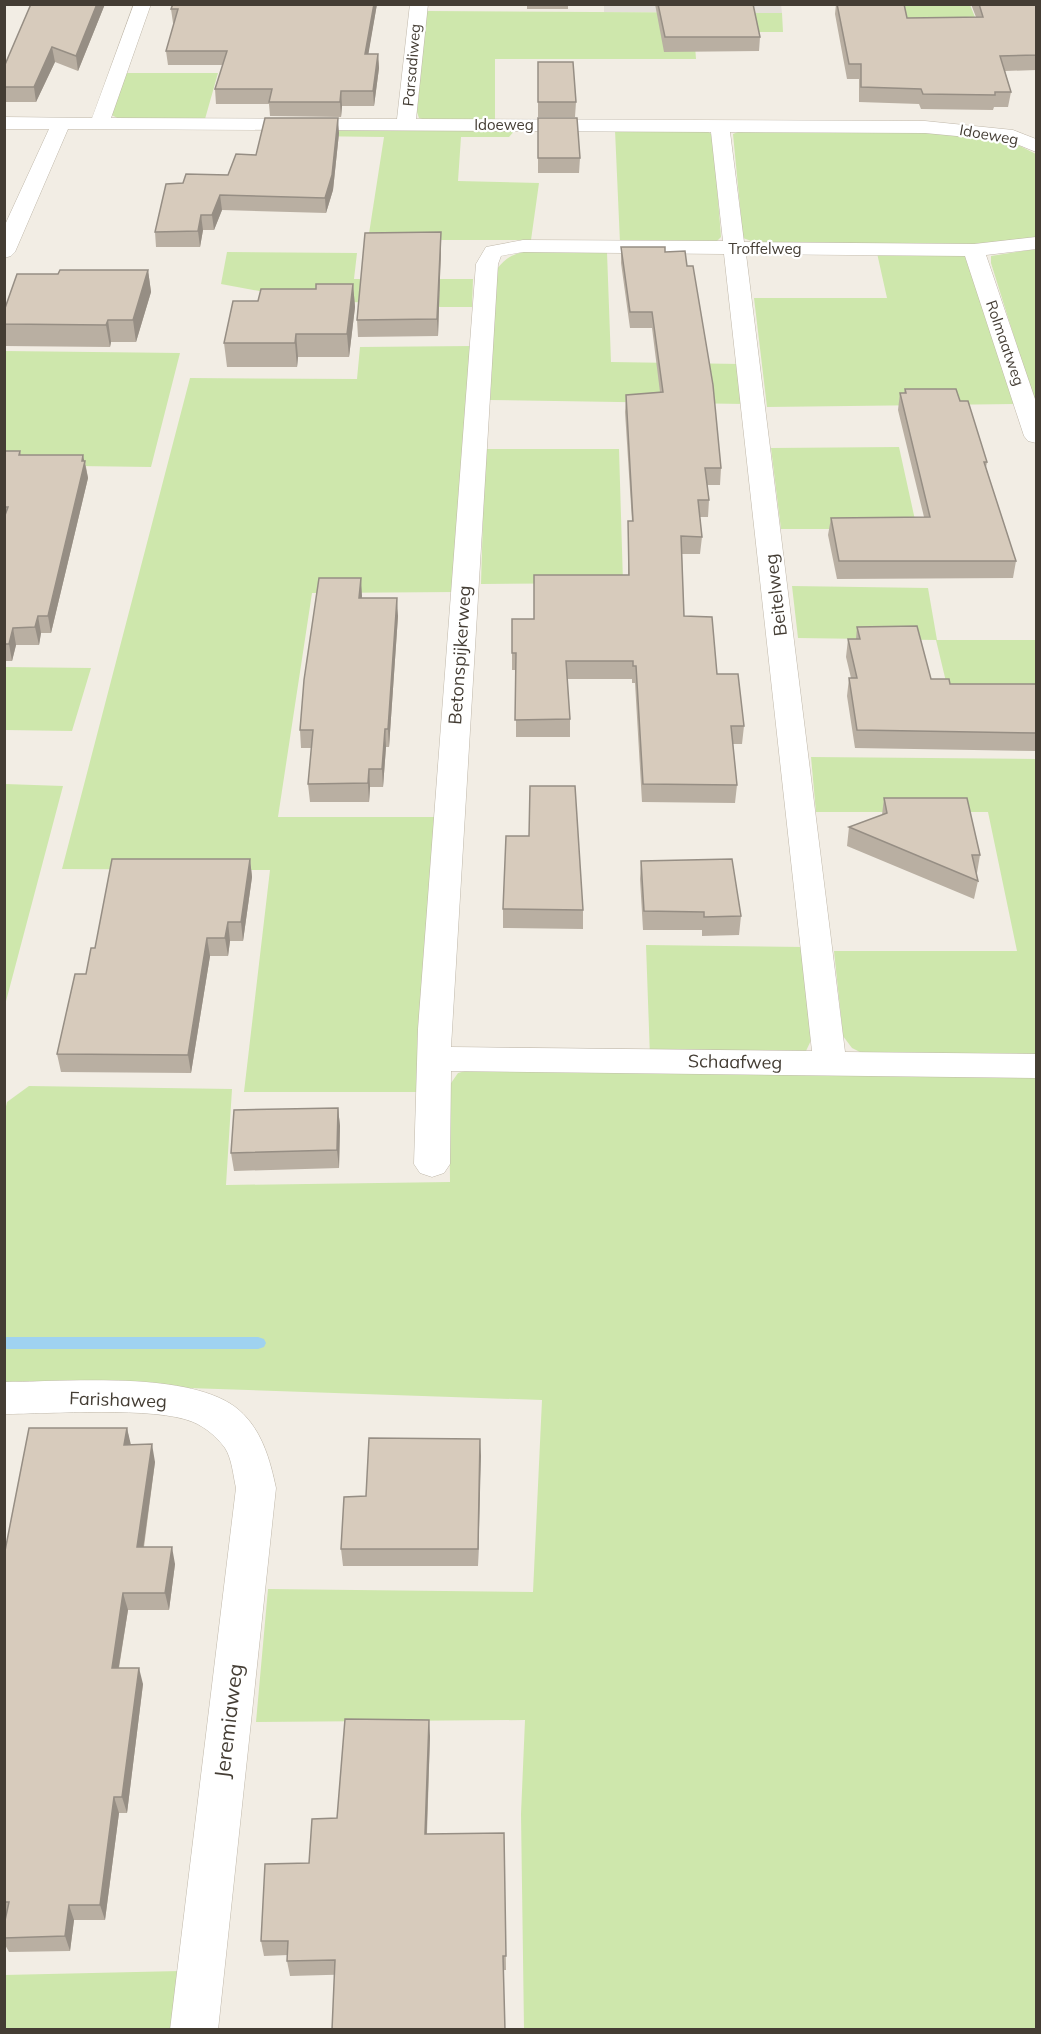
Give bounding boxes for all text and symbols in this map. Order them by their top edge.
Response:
street label: Parsadiweg [398,23,425,107]
street label: Idoeweg [474,115,534,134]
street label: Idoeweg [958,120,1020,149]
street label: Troffelweg [728,239,802,258]
street label: Rolmaatweg [982,298,1029,388]
street label: Beitelweg [759,553,792,638]
street label: Betonspijkerweg [443,585,476,725]
street label: Schaafweg [688,1049,782,1074]
street label: Farishaweg [69,1386,167,1413]
street label: Jeremiaweg [208,1662,248,1780]

